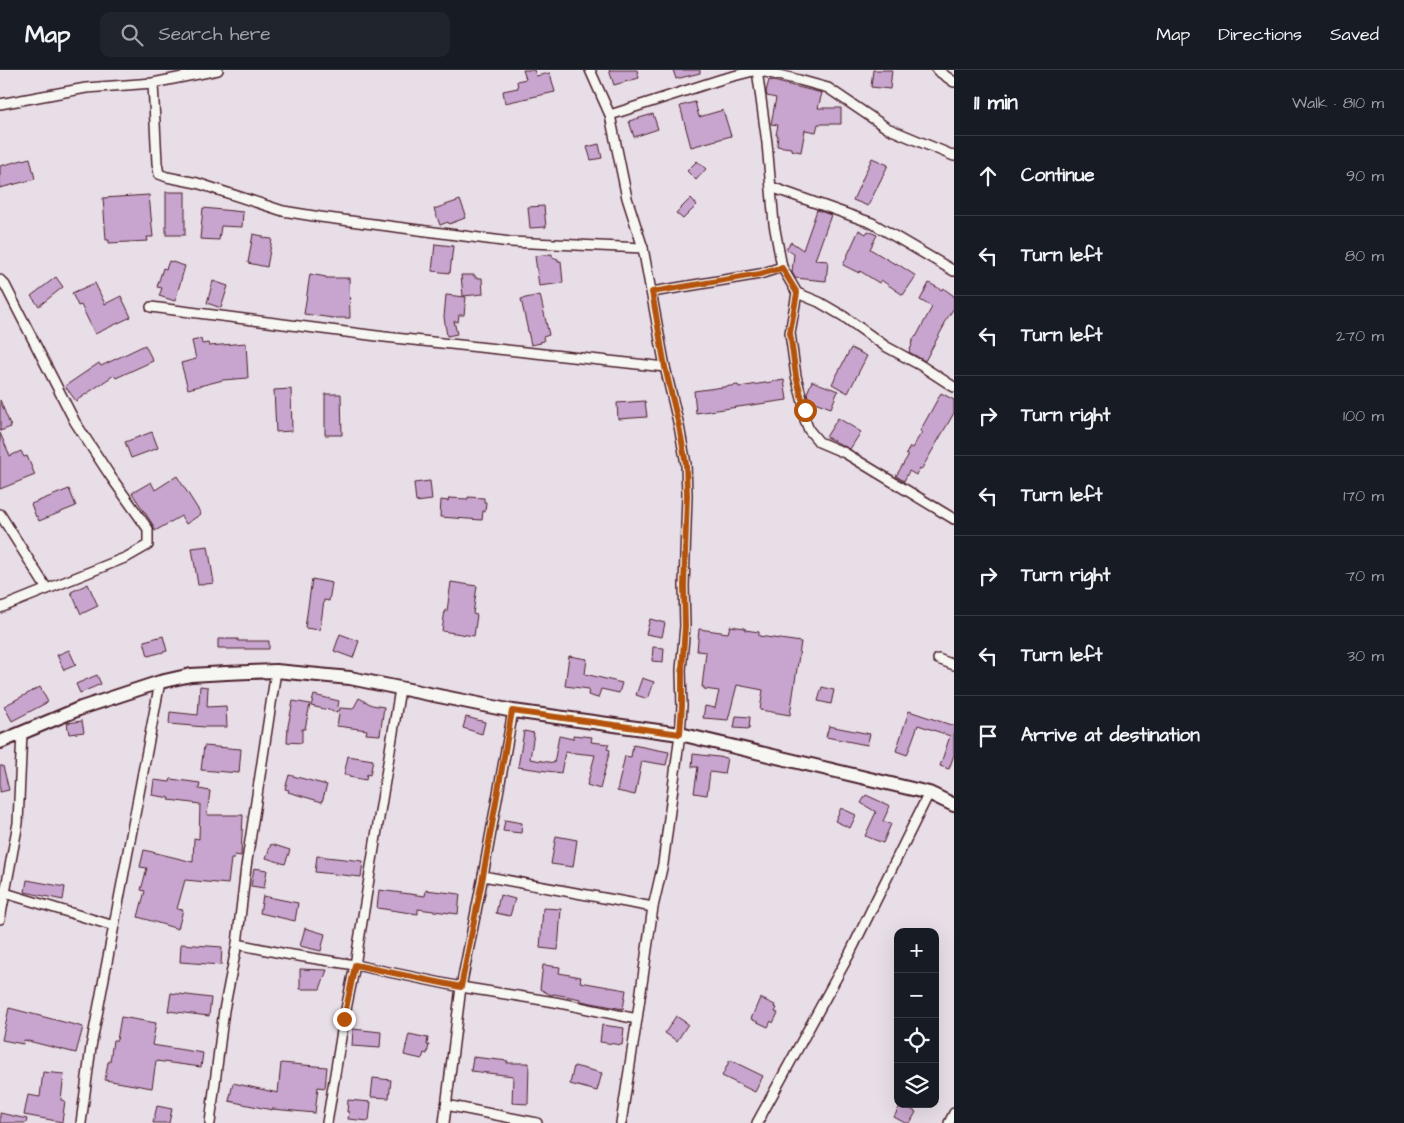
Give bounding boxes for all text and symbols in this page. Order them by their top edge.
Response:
search box [100,12,450,57]
text: Map [25,18,70,52]
icon: search [118,21,146,49]
text: Search here [158,21,271,48]
text: Map [1156,22,1190,47]
text: Directions [1218,22,1302,47]
text: Saved [1330,22,1379,47]
text: 11 min [974,88,1018,117]
text: Walk · 810 m [1292,92,1384,114]
icon: ahead [974,162,1002,190]
text: Continue [1021,162,1095,189]
text: 90 m [1346,165,1384,187]
icon: left [974,242,1002,270]
text: Turn left [1021,242,1102,269]
text: 80 m [1345,245,1384,267]
icon: left [974,322,1002,350]
text: Turn left [1021,322,1102,349]
text: 270 m [1336,325,1384,347]
route start [794,399,817,422]
icon: right [974,402,1002,430]
text: Turn right [1021,402,1110,429]
text: 100 m [1343,405,1384,427]
icon: left [974,482,1002,510]
text: Turn left [1021,482,1102,509]
text: 170 m [1343,485,1384,507]
icon: right [974,562,1002,590]
text: Turn right [1021,562,1110,589]
text: 70 m [1345,565,1384,587]
icon: left [974,642,1002,670]
text: Turn left [1021,642,1102,669]
text: 30 m [1347,645,1384,667]
icon: arrive [974,722,1002,750]
text: Arrive at destination [1021,722,1200,749]
map controls [894,928,939,1108]
button: + [894,928,939,973]
button: − [894,973,939,1018]
route end [333,1008,356,1031]
button: locate [894,1018,939,1063]
button: layers [894,1063,939,1108]

